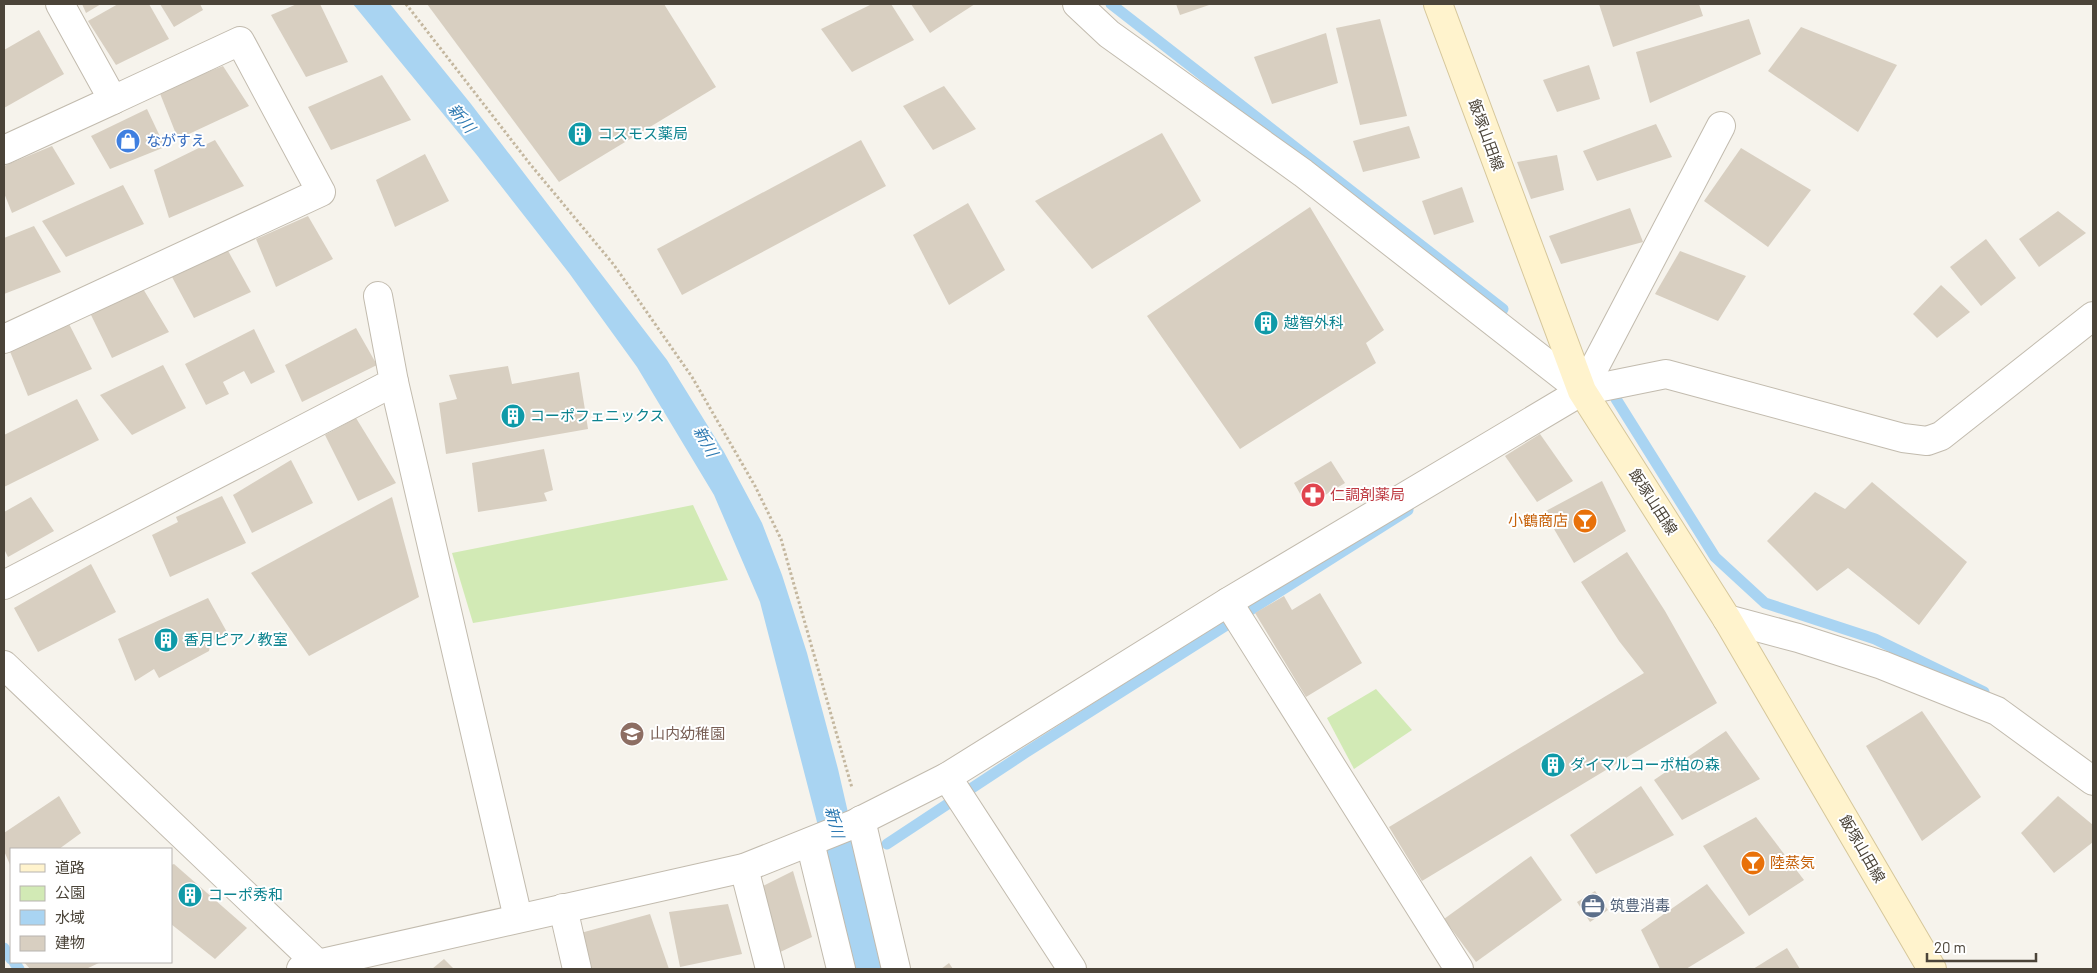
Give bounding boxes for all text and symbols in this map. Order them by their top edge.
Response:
street label: 飯塚山田線 [1466,96,1508,173]
water label: 新川 [445,99,481,138]
building icon: コスモス薬局 [567,121,593,147]
place label: コスモス薬局 [598,124,688,142]
shop icon: ながすえ [115,128,141,154]
place label: ながすえ [146,131,206,149]
building icon: 越智外科 [1253,310,1279,336]
place label: 越智外科 [1283,313,1344,331]
building icon: コーポフェニックス [500,403,526,429]
place label: コーポフェニックス [530,406,665,424]
water label: 新川 [690,422,723,461]
street label: 飯塚山田線 [1626,465,1682,538]
pharmacy icon: 仁調剤薬局 [1300,482,1326,508]
place label: 仁調剤薬局 [1330,485,1405,503]
bar icon: 小鶴商店 [1572,508,1598,534]
place label: 小鶴商店 [1508,511,1568,529]
building icon: 香月ピアノ教室 [153,627,179,653]
place label: 香月ピアノ教室 [184,630,288,648]
school or university icon: 山内幼稚園 [619,721,645,747]
place label: 山内幼稚園 [650,724,725,742]
building icon: ダイマルコーポ柏の森 [1540,752,1566,778]
place label: ダイマルコーポ柏の森 [1570,755,1720,773]
water label: 新川 [822,804,849,842]
street label: 飯塚山田線 [1836,812,1889,885]
legend [10,848,172,963]
bar icon: 陸蒸気 [1740,850,1766,876]
place label: 陸蒸気 [1770,853,1815,871]
text: 道路 [55,858,85,876]
building icon: コーポ秀和 [177,882,203,908]
text: 公園 [55,883,85,901]
place label: コーポ秀和 [208,885,283,903]
office icon: 筑豊消毒 [1580,893,1606,919]
place label: 筑豊消毒 [1610,896,1670,914]
text: 水域 [55,908,85,926]
scale bar [1927,930,2036,962]
text: 建物 [55,933,85,951]
text: 20 m [1934,938,1966,956]

